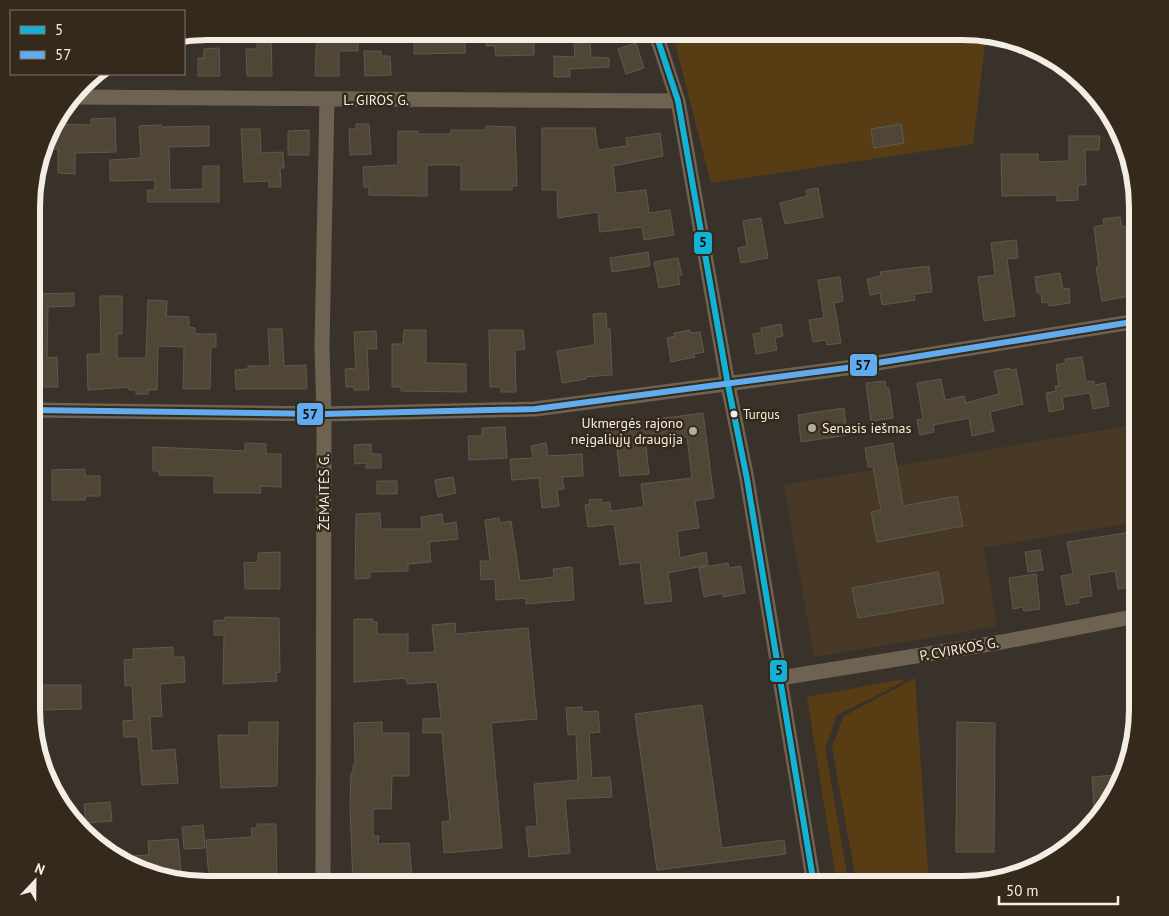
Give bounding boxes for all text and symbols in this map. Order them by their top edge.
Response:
legend [10,10,185,75]
text: 5 [55,20,63,39]
text: 57 [55,45,71,64]
street label: L. GIROS G. [343,91,409,109]
line badge: 5 [693,231,713,255]
text: 5 [699,233,707,251]
line badge: 57 [849,353,878,377]
text: 57 [855,356,871,374]
line badge: 57 [296,402,324,426]
text: 57 [302,405,318,423]
place label: Turgus [743,406,780,423]
marker: Turgus [729,409,739,419]
place label: Ukmergės rajono neįgaliųjų draugija [571,414,683,448]
place label: Senasis iešmas [822,419,911,437]
marker: Senasis iešmas [806,422,818,434]
marker: Ukmergės rajono neįgaliųjų draugija [687,425,699,437]
street label: ŽEMAITĖS G. [315,454,333,530]
street label: P. CVIRKOS G. [918,633,1000,665]
line badge: 5 [769,659,788,683]
text: 5 [775,661,783,679]
north arrow [10,856,60,906]
text: N [32,859,48,879]
scale bar [999,874,1118,906]
text: 50 m [1006,881,1039,900]

